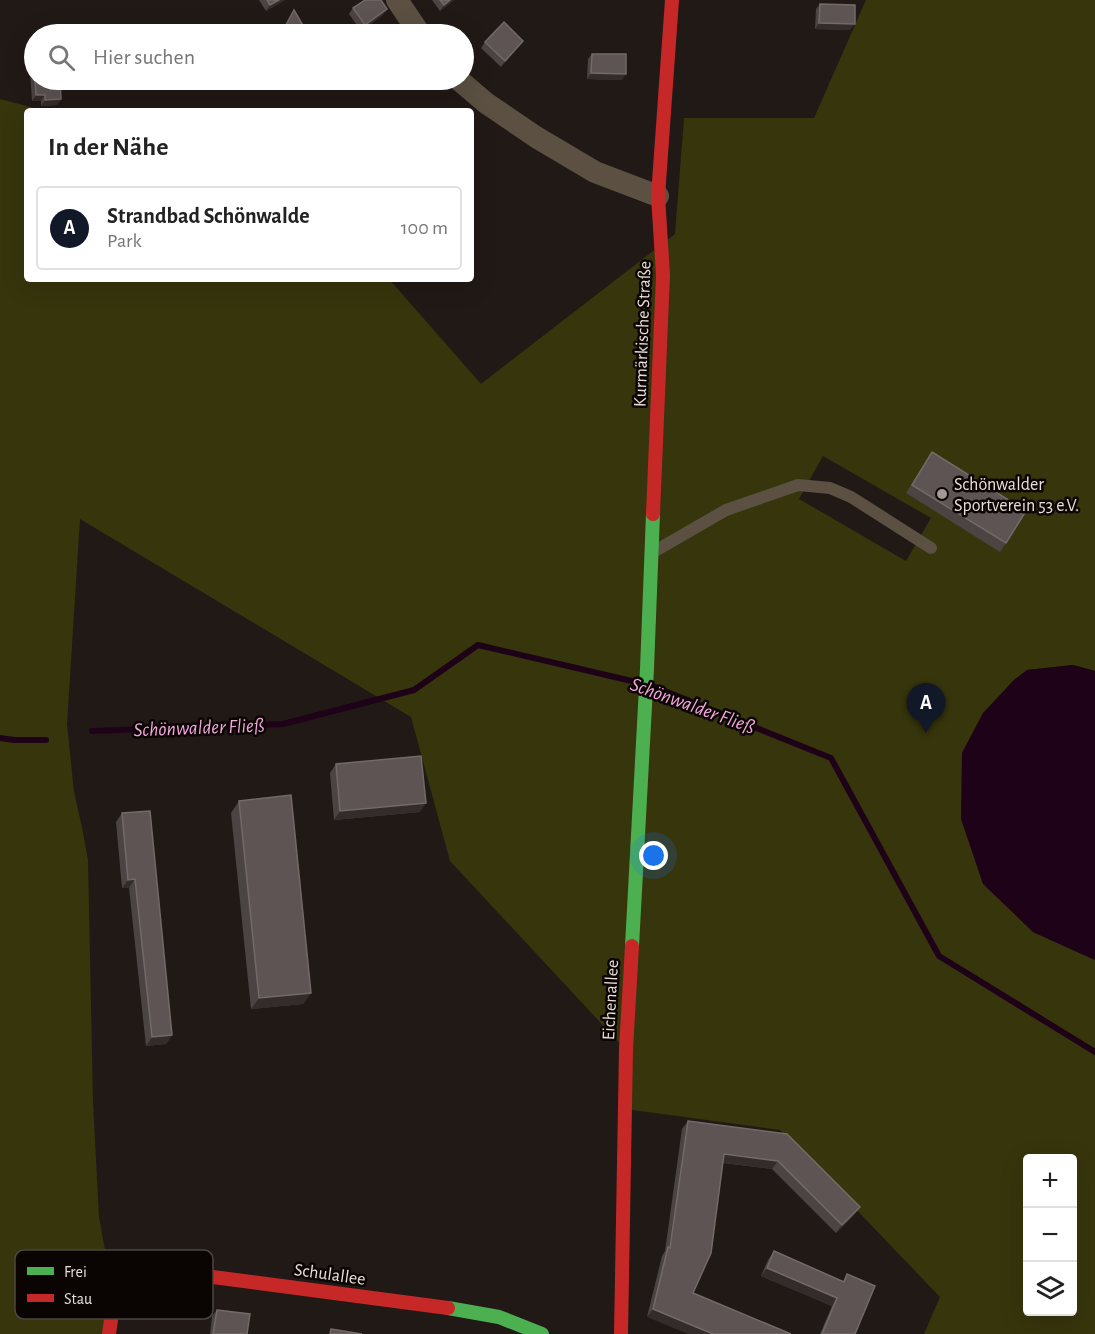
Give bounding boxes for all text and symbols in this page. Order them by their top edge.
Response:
search box [24,24,474,90]
icon: search [45,41,78,74]
text: Hier suchen [93,46,195,68]
text: In der Nähe [48,134,168,160]
text: Strandbad Schönwalde [107,205,310,227]
text: A [64,218,76,238]
text: 100 m [401,218,448,238]
text: Park [107,231,142,251]
street label: Kurmärkische Straße [631,261,655,407]
place label: Schönwalder Sportverein 53 e.V. [954,476,1079,515]
marker: Schönwalder Sportverein 53 e.V. [935,487,949,501]
water label: Schönwalder Fließ [628,674,758,738]
pin: A [906,684,946,733]
water label: Schönwalder Fließ [133,716,265,740]
your location [639,841,668,870]
street label: Eichenallee [600,959,622,1041]
map controls [1023,1154,1077,1316]
button: + [1023,1154,1077,1208]
button: − [1023,1208,1077,1262]
legend [15,1250,213,1319]
street label: Schulallee [293,1261,367,1289]
button: layers [1023,1262,1077,1316]
text: Frei [64,1264,87,1280]
text: Stau [64,1291,92,1307]

